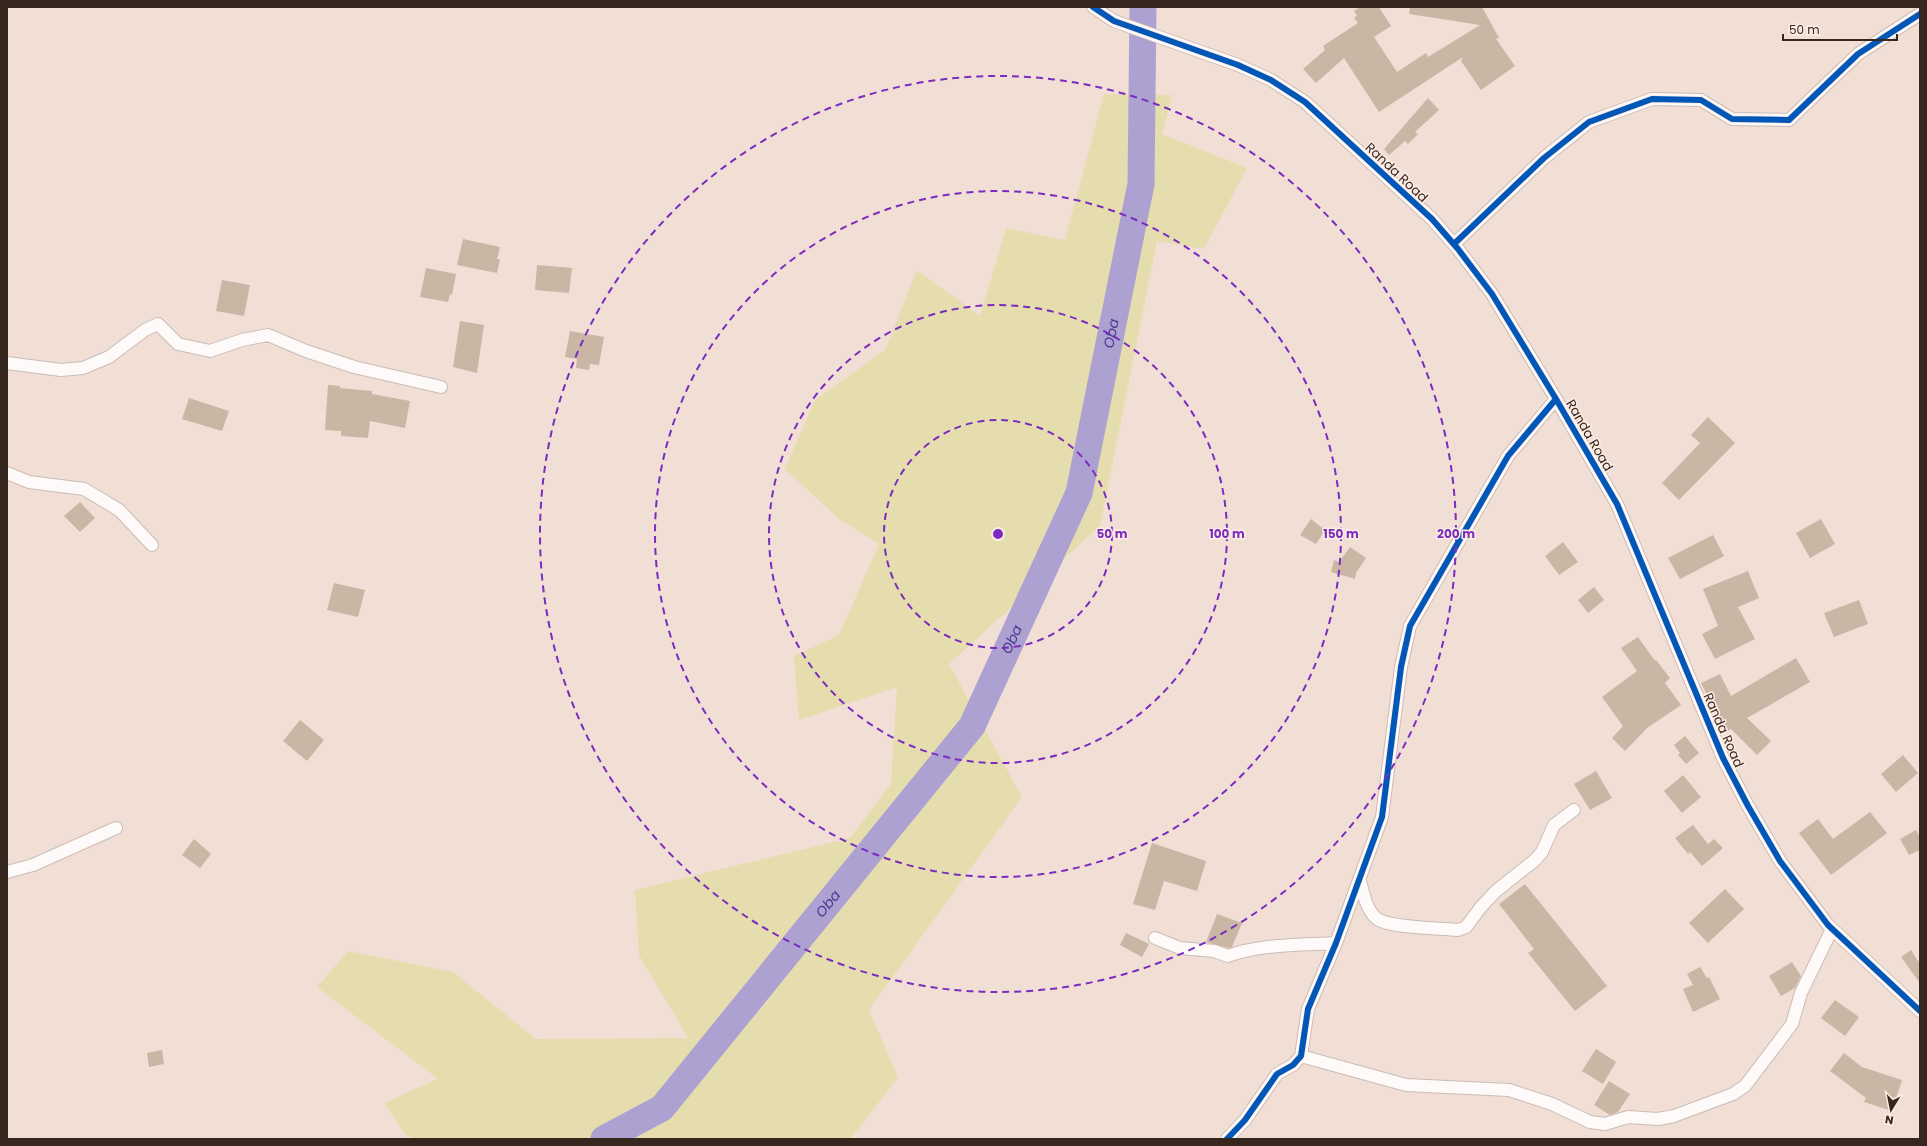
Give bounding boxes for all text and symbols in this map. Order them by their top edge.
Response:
scale bar [1783,16,1897,42]
text: 50 m [1789,21,1820,38]
street label: Randa Road [1361,138,1432,207]
water label: Oba [1098,316,1124,350]
street label: Randa Road [1561,396,1618,475]
text: 50 m [1097,525,1128,542]
text: 100 m [1209,525,1245,542]
text: 150 m [1323,525,1359,542]
text: 200 m [1437,525,1475,542]
centre of rings [991,527,1005,541]
water label: Oba [996,621,1027,657]
street label: Randa Road [1699,690,1748,771]
water label: Oba [811,885,845,922]
north arrow [1871,1090,1911,1130]
text: N [1884,1111,1895,1128]

